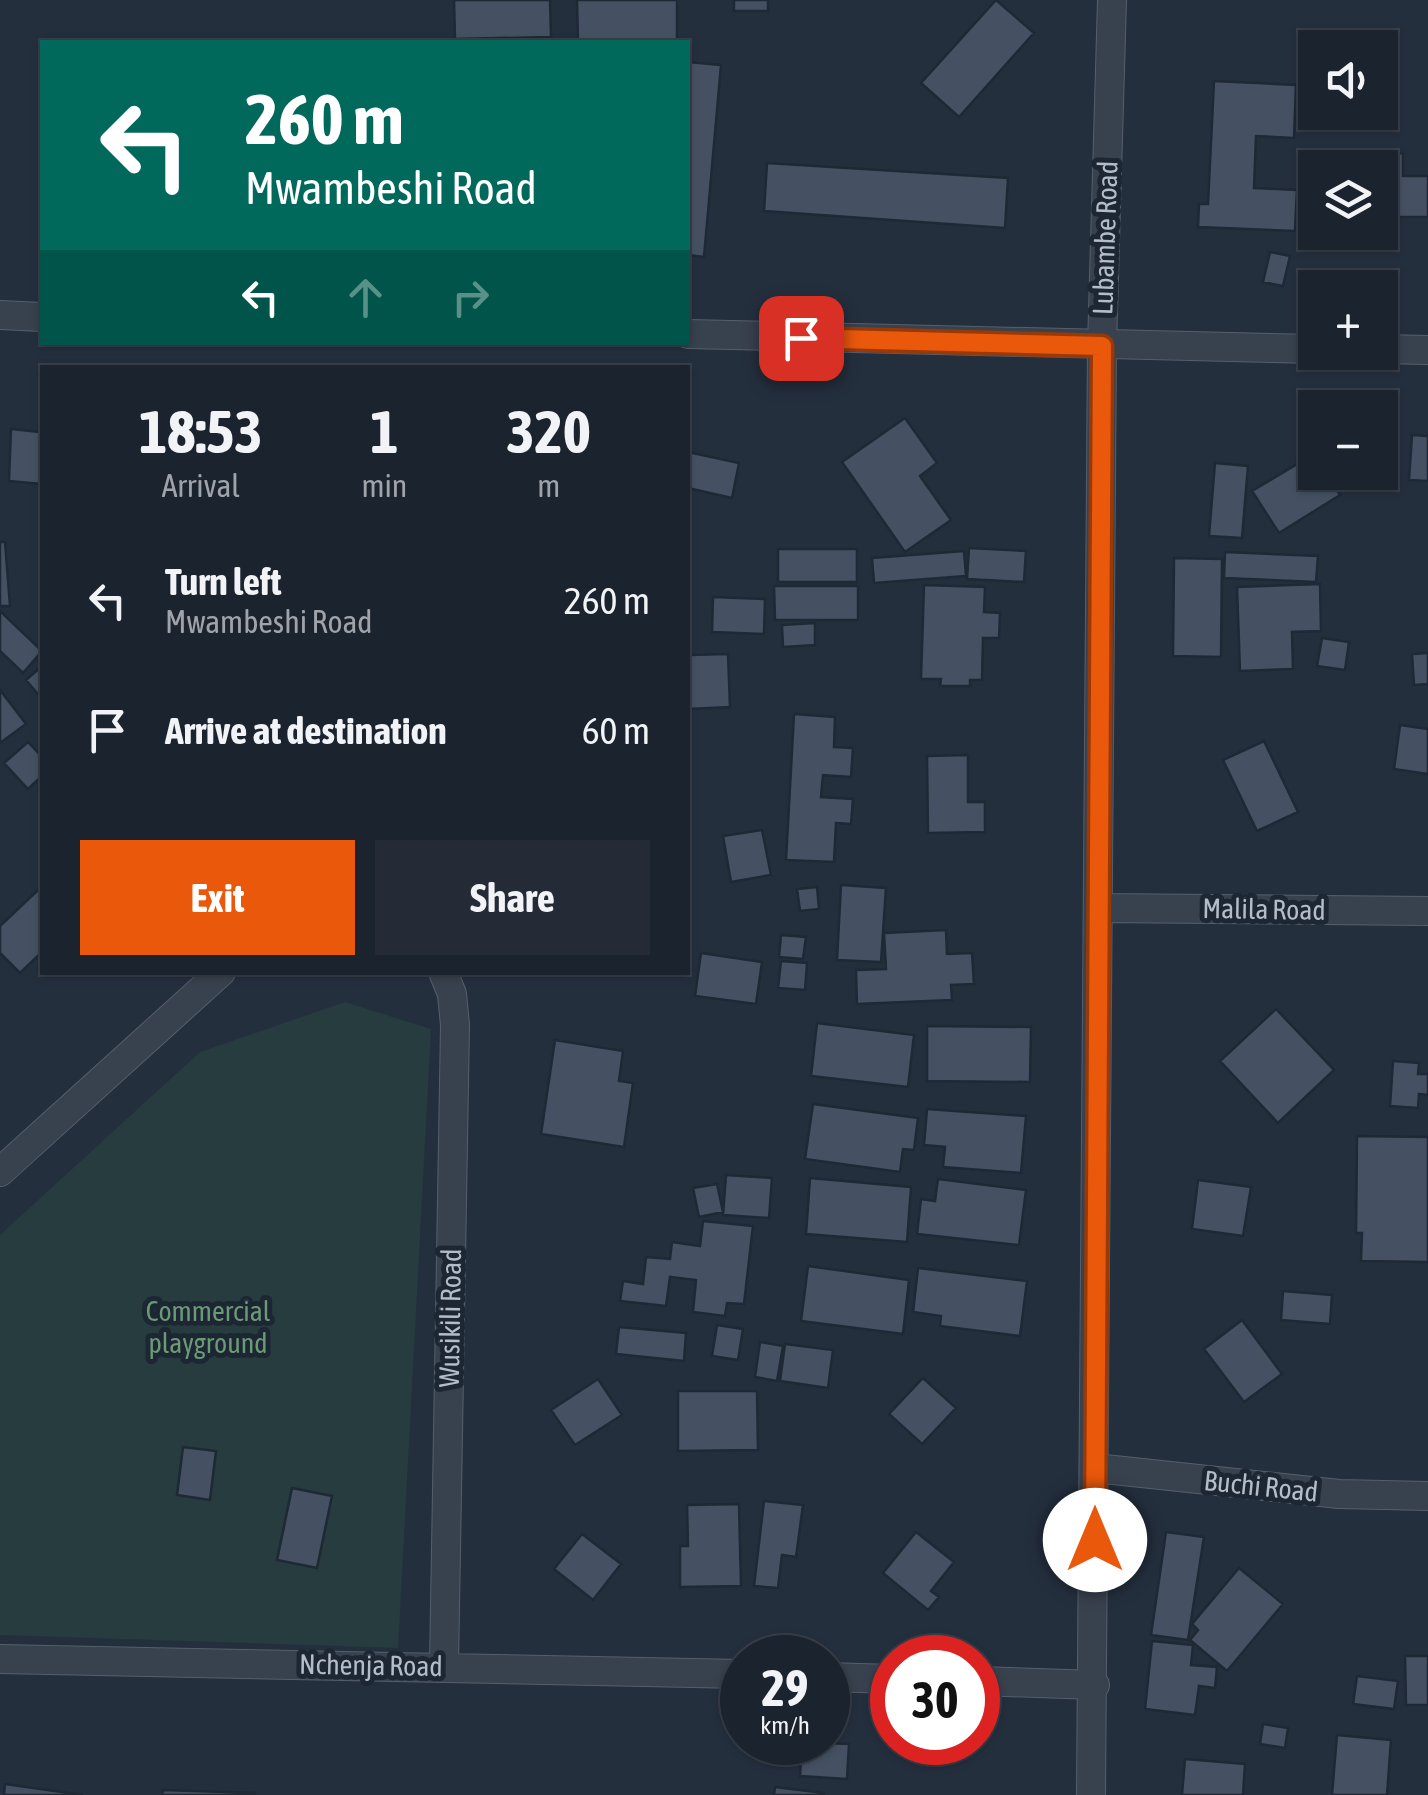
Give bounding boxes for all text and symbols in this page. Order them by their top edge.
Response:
map controls [1298,30,1398,490]
button: sound [1298,30,1398,130]
text: 260 m [245,79,404,159]
icon: left [80,80,210,210]
button: layers [1298,150,1398,250]
street label: Lubambe Road [1086,160,1124,316]
text: Mwambeshi Road [245,162,537,214]
icon: left [233,270,288,325]
icon: ahead [338,270,393,325]
icon: right [443,270,498,325]
button: + [1298,270,1398,370]
pin [759,296,844,381]
icon: arrive [774,311,829,366]
button: − [1298,390,1398,490]
text: 18:53 [139,397,262,466]
text: 1 [370,397,399,466]
text: 320 [506,397,591,466]
text: Arrival [162,467,240,504]
text: min [361,467,407,504]
text: m [537,467,560,504]
text: Turn left [165,560,281,603]
icon: left [80,573,135,628]
text: 260 m [564,579,650,622]
text: Mwambeshi Road [165,603,373,640]
icon: arrive [80,703,135,758]
text: Arrive at destination [165,709,447,752]
text: 60 m [582,709,650,752]
button: Exit [80,840,355,955]
button: Share [375,840,650,955]
street label: Malila Road [1202,892,1326,926]
street label: Wusikili Road [433,1248,467,1388]
park label: Commercial playground [146,1295,271,1359]
street label: Buchi Road [1202,1464,1320,1508]
position arrow [1043,1488,1147,1592]
speed limit sign: 30 [870,1635,1000,1765]
street label: Nchenja Road [299,1648,443,1682]
text: 29 [761,1659,808,1717]
text: km/h [760,1711,810,1739]

